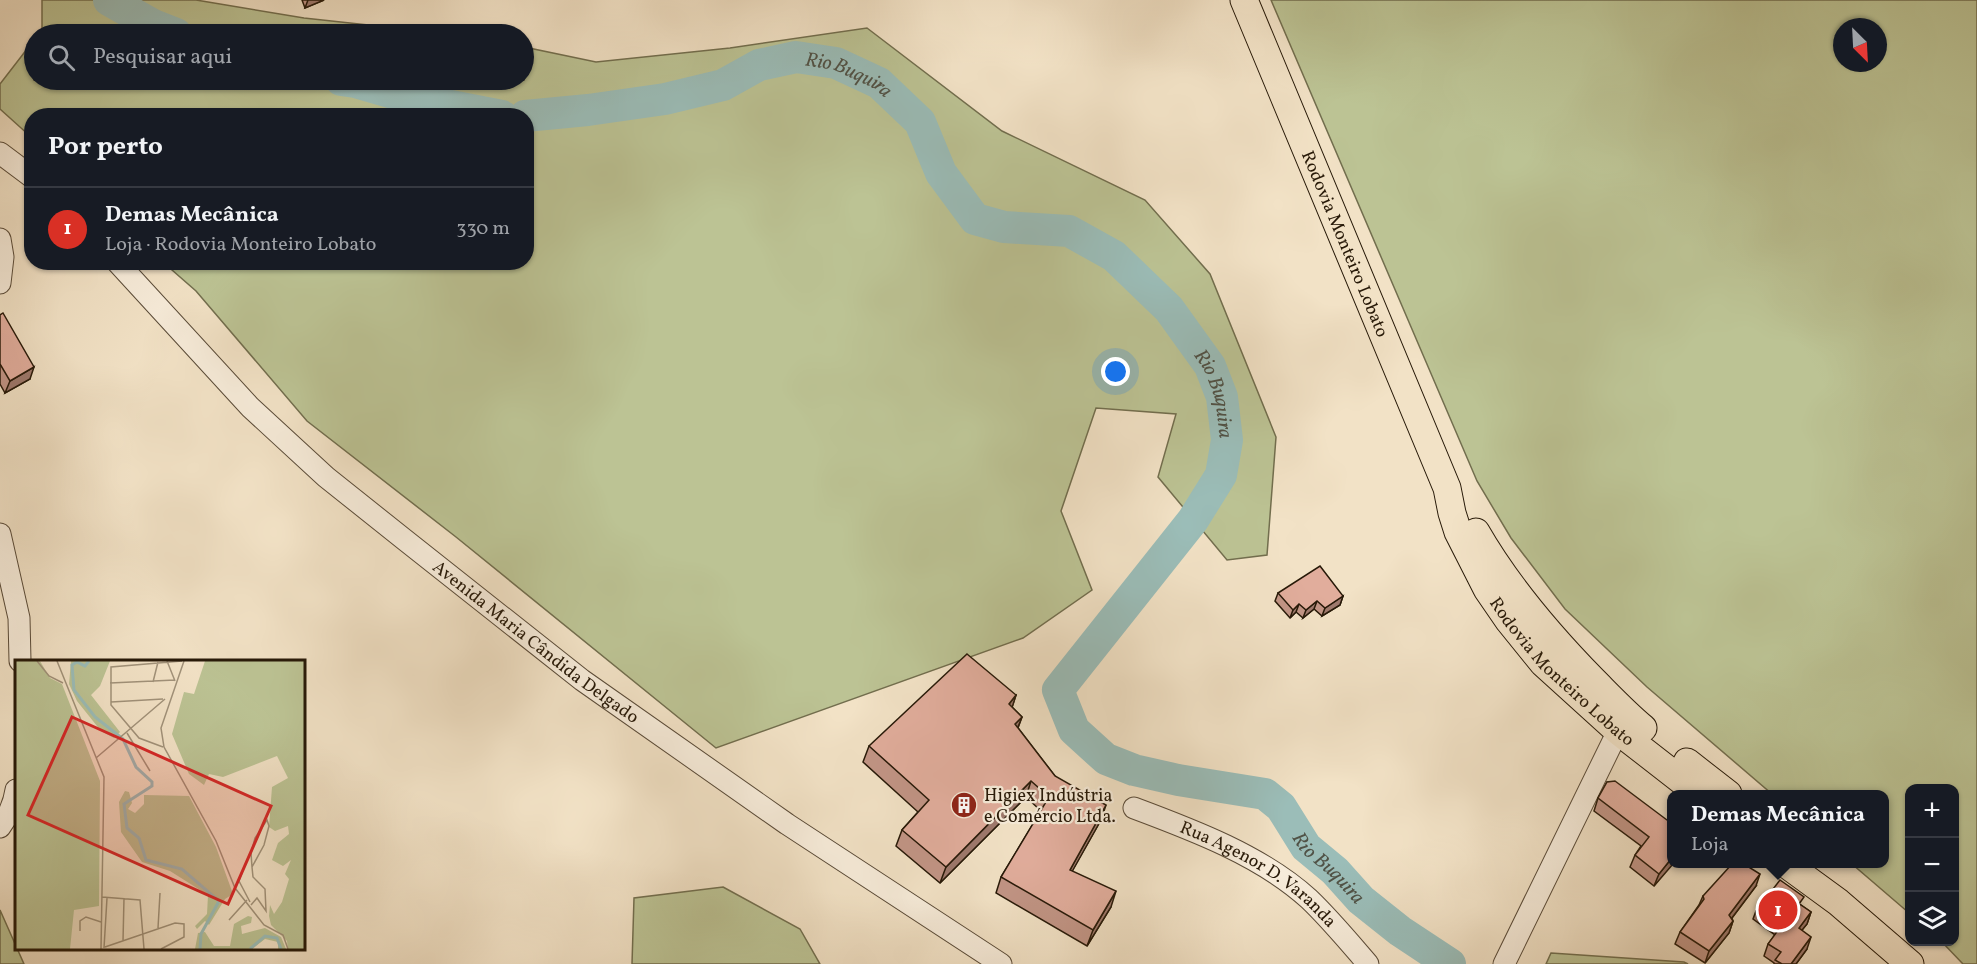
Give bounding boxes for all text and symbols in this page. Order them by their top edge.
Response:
north arrow [1833,18,1887,72]
search box [24,24,534,90]
icon: search [45,41,78,74]
text: Pesquisar aqui [93,42,232,73]
water label: Rio Buquira [803,47,898,105]
text: Por perto [48,129,163,165]
street label: Rodovia Monteiro Lobato [1294,147,1394,341]
text: Demas Mecânica [105,200,279,231]
text: 1 [63,215,72,243]
text: 330 m [456,215,510,243]
text: Loja · Rodovia Monteiro Lobato [105,231,376,259]
water label: Rio Buquira [1186,344,1239,440]
your location [1101,357,1130,386]
street label: Avenida Maria Cândida Delgado [427,555,643,730]
street label: Rodovia Monteiro Lobato [1482,593,1639,753]
inset map [15,660,304,949]
place label: Higiex Indústria e Comércio Ltda. [984,784,1116,830]
map controls [1905,784,1959,946]
button: + [1905,784,1959,838]
building icon: Higiex Indústria e Comércio Ltda. [949,790,979,820]
popup [1667,790,1889,868]
text: Demas Mecânica [1691,800,1865,831]
street label: Rua Agenor D. Varanda [1176,816,1342,934]
water label: Rio Buquira [1284,827,1370,911]
text: Loja [1691,831,1729,859]
button: − [1905,838,1959,892]
pin: 1 [1758,888,1798,932]
button: layers [1905,892,1959,946]

